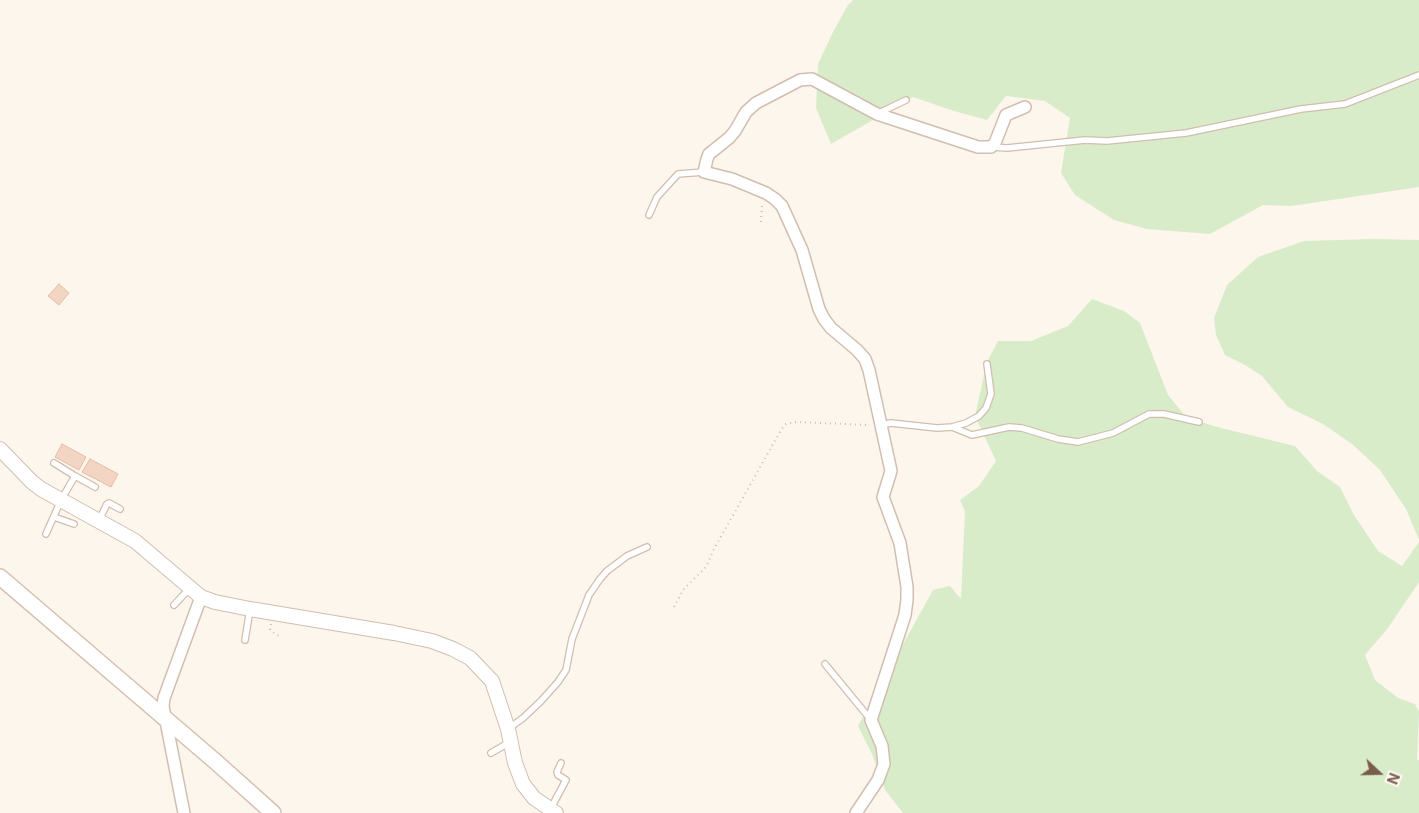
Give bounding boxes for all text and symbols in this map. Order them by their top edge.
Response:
north arrow [1354,748,1404,798]
text: N [1384,771,1403,787]

